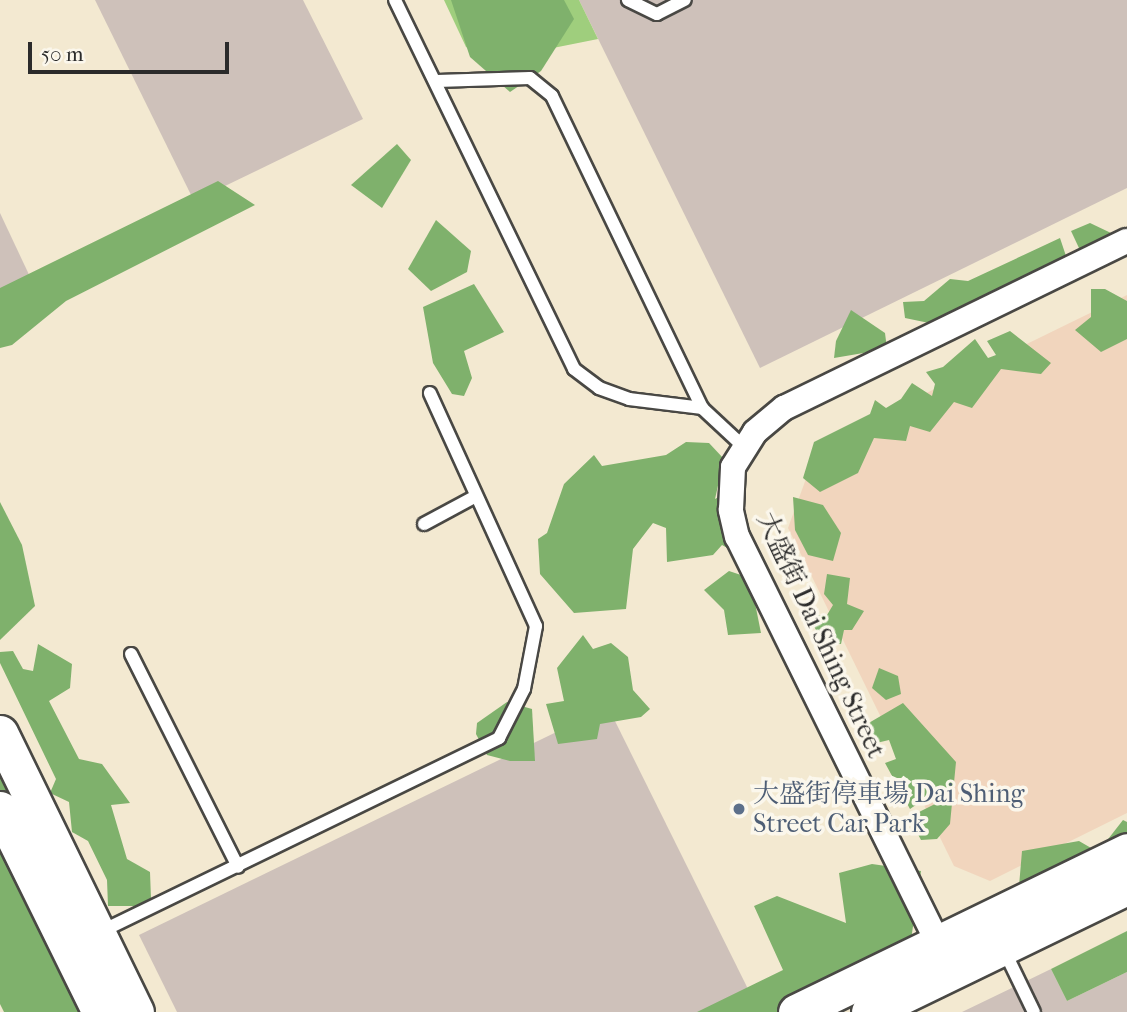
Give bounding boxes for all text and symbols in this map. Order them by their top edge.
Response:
scale bar [32,28,233,72]
text: 50 m [41,42,84,66]
street label: 大盛街 Dai Shing Street [750,507,892,763]
place label: 大盛街停車場 Dai Shing Street Car Park [753,778,1024,840]
marker: 大盛街停車場 Dai Shing Street Car Park [731,801,747,817]

